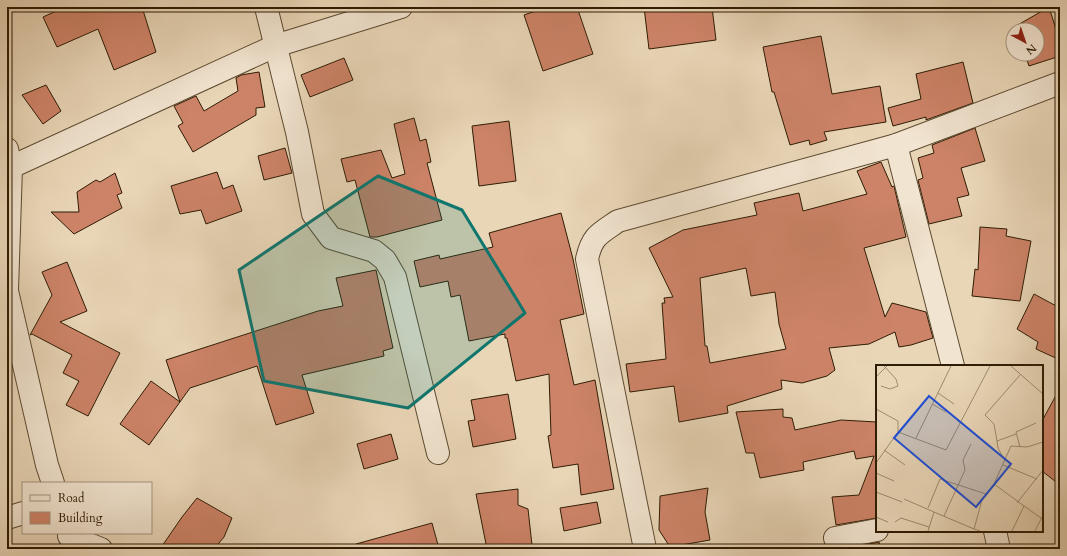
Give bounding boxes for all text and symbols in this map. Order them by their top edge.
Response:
north arrow [1005,22,1045,62]
text: N [1022,40,1040,58]
inset map [876,365,1043,532]
legend [22,482,152,534]
text: Road [58,490,85,506]
text: Building [58,510,103,526]

